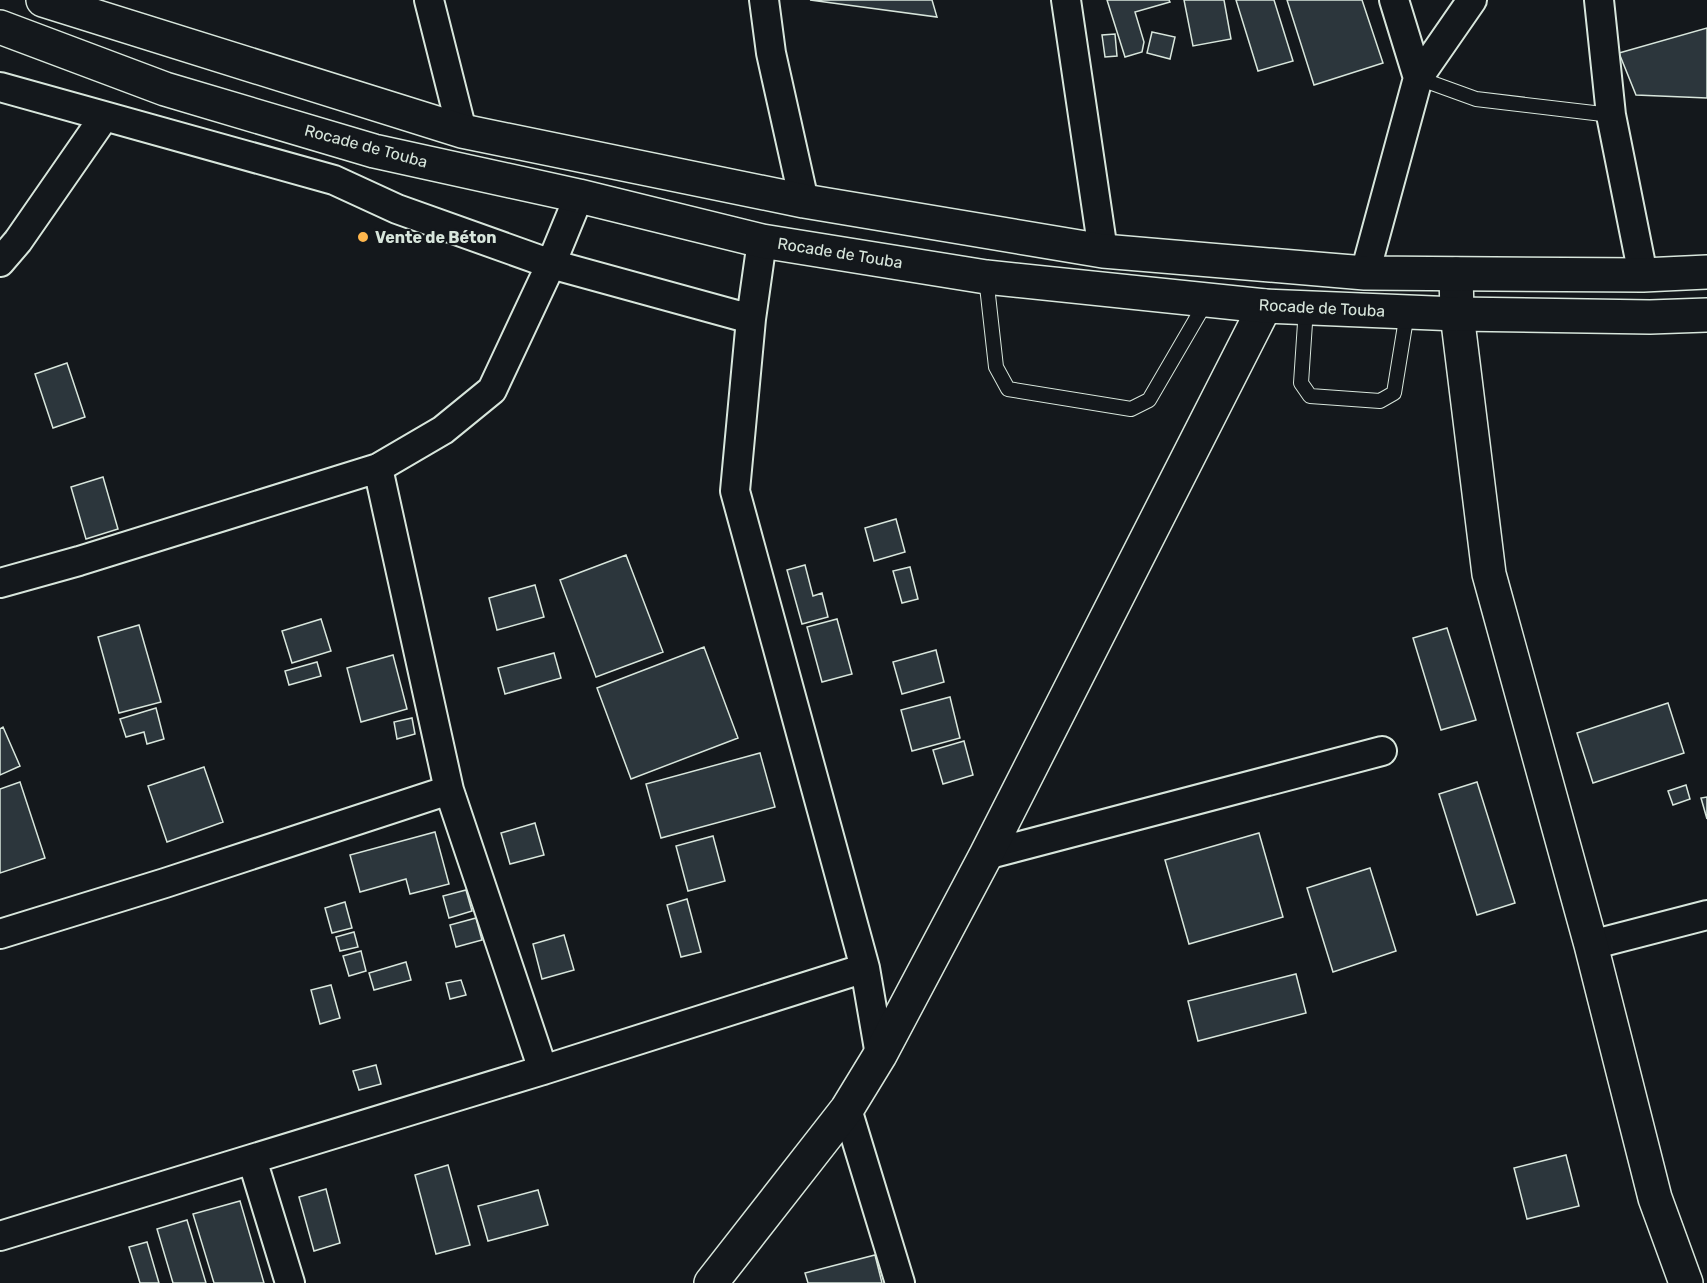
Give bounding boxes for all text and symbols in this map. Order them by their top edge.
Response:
street label: Rocade de Touba [302,120,430,172]
place label: Vente de Béton [375,228,497,247]
marker: Vente de Béton [356,230,370,244]
street label: Rocade de Touba [776,234,904,272]
street label: Rocade de Touba [1258,295,1386,321]

